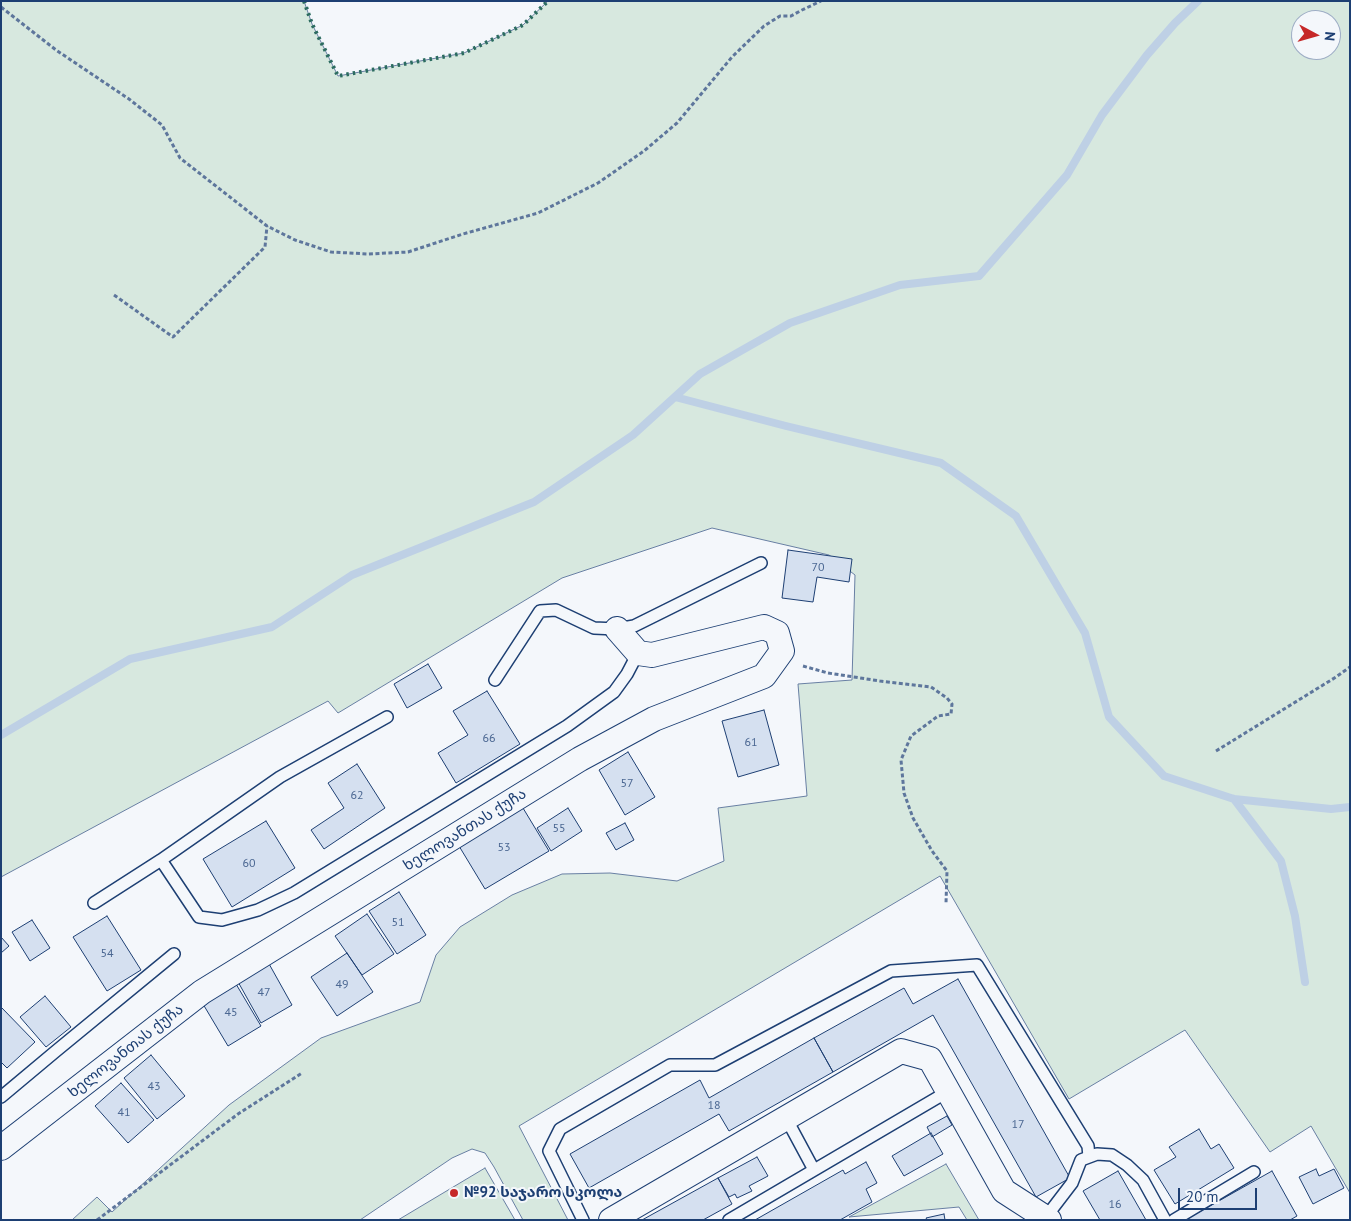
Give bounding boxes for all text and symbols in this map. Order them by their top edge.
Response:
north arrow [1291,10,1341,60]
text: N [1320,31,1339,42]
house number: 70 [811,561,825,575]
house number: 66 [482,732,496,746]
house number: 61 [744,736,758,750]
house number: 57 [620,777,634,791]
street label: ხელოვანთას ქუჩა [400,785,530,875]
house number: 62 [350,789,364,803]
house number: 55 [552,822,566,836]
house number: 53 [497,841,511,855]
house number: 60 [242,857,256,871]
house number: 51 [391,916,405,930]
house number: 54 [100,947,114,961]
house number: 49 [335,978,349,992]
house number: 47 [257,986,271,1000]
street label: ხელოვანთას ქუჩა [65,1000,187,1102]
house number: 45 [224,1006,238,1020]
house number: 43 [147,1080,161,1094]
house number: 18 [707,1099,721,1113]
house number: 41 [117,1106,131,1120]
house number: 17 [1011,1118,1025,1132]
scale bar [1181,1178,1260,1210]
place label: №92 საჯარო სკოლა [464,1184,622,1202]
marker: №92 საჯარო სკოლა [448,1187,460,1199]
text: 20 m [1186,1187,1219,1206]
house number: 16 [1108,1198,1122,1212]

